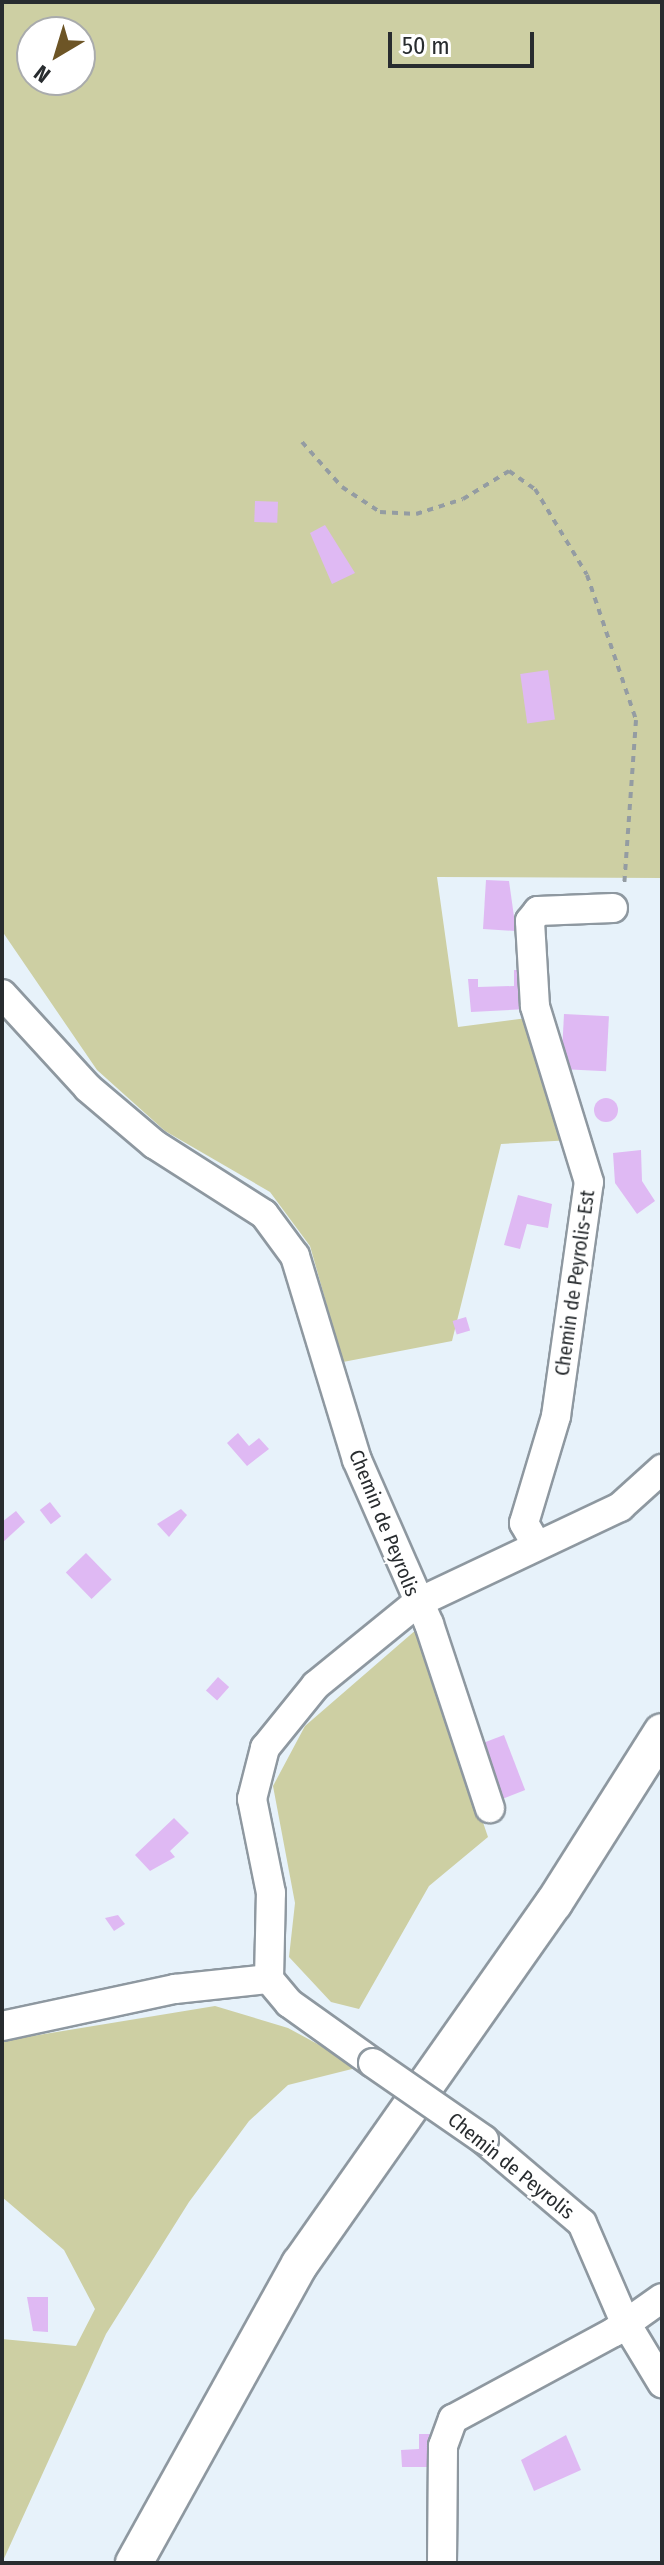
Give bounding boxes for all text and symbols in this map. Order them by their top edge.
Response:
north arrow [16,16,96,96]
scale bar [392,16,538,66]
text: 50 m [402,32,450,60]
text: N [29,59,56,88]
street label: Chemin de Peyrolis-Est [550,1189,600,1377]
street label: Chemin de Peyrolis [344,1446,424,1600]
street label: Chemin de Peyrolis [443,2108,579,2224]

